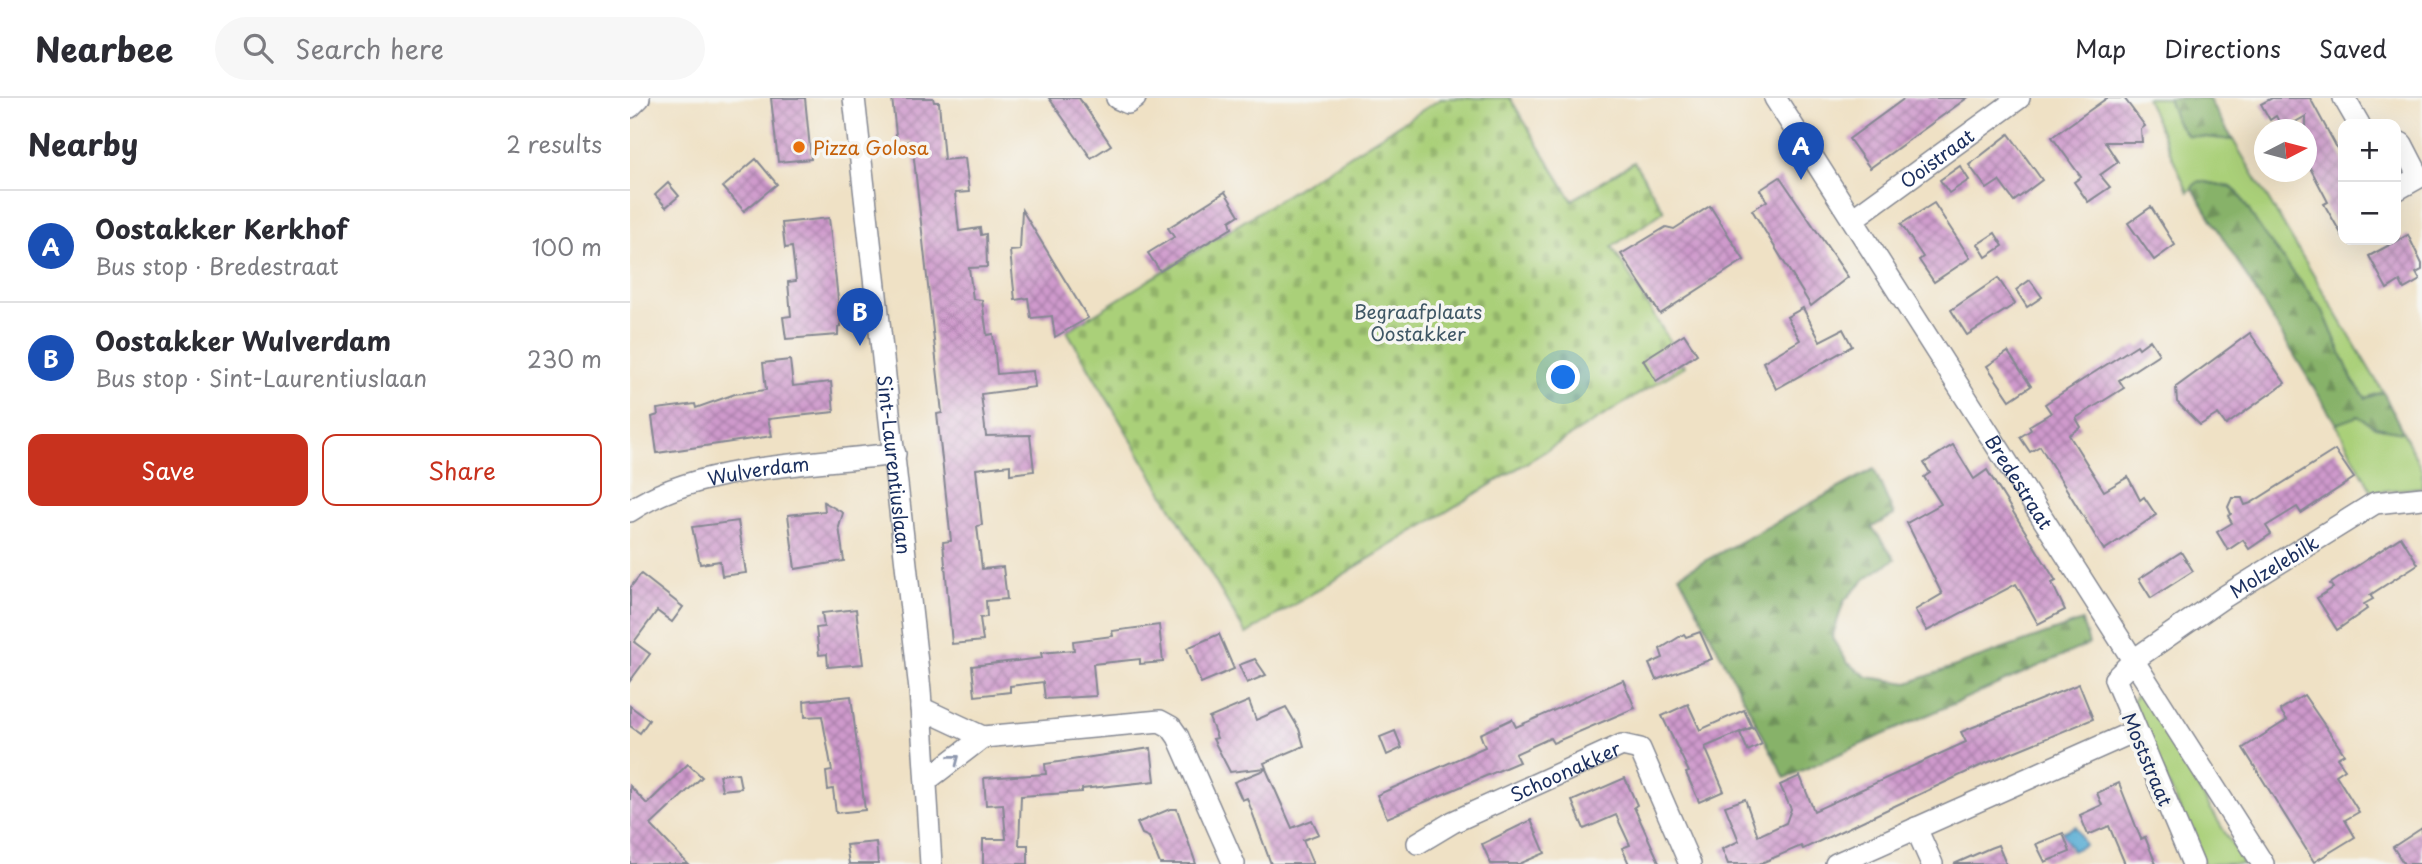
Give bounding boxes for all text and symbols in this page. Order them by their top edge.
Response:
search box [215,17,705,80]
text: Nearbee [35,23,173,73]
icon: search [239,29,277,67]
text: Search here [295,29,444,68]
text: Map [2075,30,2126,66]
text: Directions [2164,30,2281,66]
text: Saved [2319,30,2387,66]
north arrow [2254,119,2317,182]
map controls [2338,119,2401,245]
button: + [2338,119,2401,182]
text: Nearby [28,121,138,166]
street label: Ooistraat [1893,121,1980,195]
pin: A [1778,122,1824,180]
text: 2 results [506,126,602,161]
place label: Pizza Golosa [813,133,929,161]
marker: Pizza Golosa [791,139,807,155]
button: − [2338,182,2401,245]
text: Oostakker Kerkhof [95,209,348,248]
text: A [42,229,60,264]
text: 100 m [532,229,602,264]
text: Bus stop · Bredestraat [95,248,339,283]
pin: B [837,288,883,346]
park label: Begraafplaats Oostakker [1354,297,1482,347]
text: Oostakker Wulverdam [95,321,391,360]
text: B [43,341,59,376]
text: 230 m [527,341,602,376]
text: Bus stop · Sint-Laurentiuslaan [95,360,427,395]
your location [1546,360,1580,394]
street label: Sint-Laurentiuslaan [871,374,919,556]
street label: Bredestraat [1979,429,2060,535]
button: Save [28,434,308,506]
button: Share [322,434,602,506]
street label: Wulverdam [705,449,811,492]
street label: Molzelebilk [2224,528,2324,604]
street label: Moststraat [2116,708,2180,810]
street label: Schoonakker [1505,733,1625,808]
one-way arrow [947,754,960,767]

